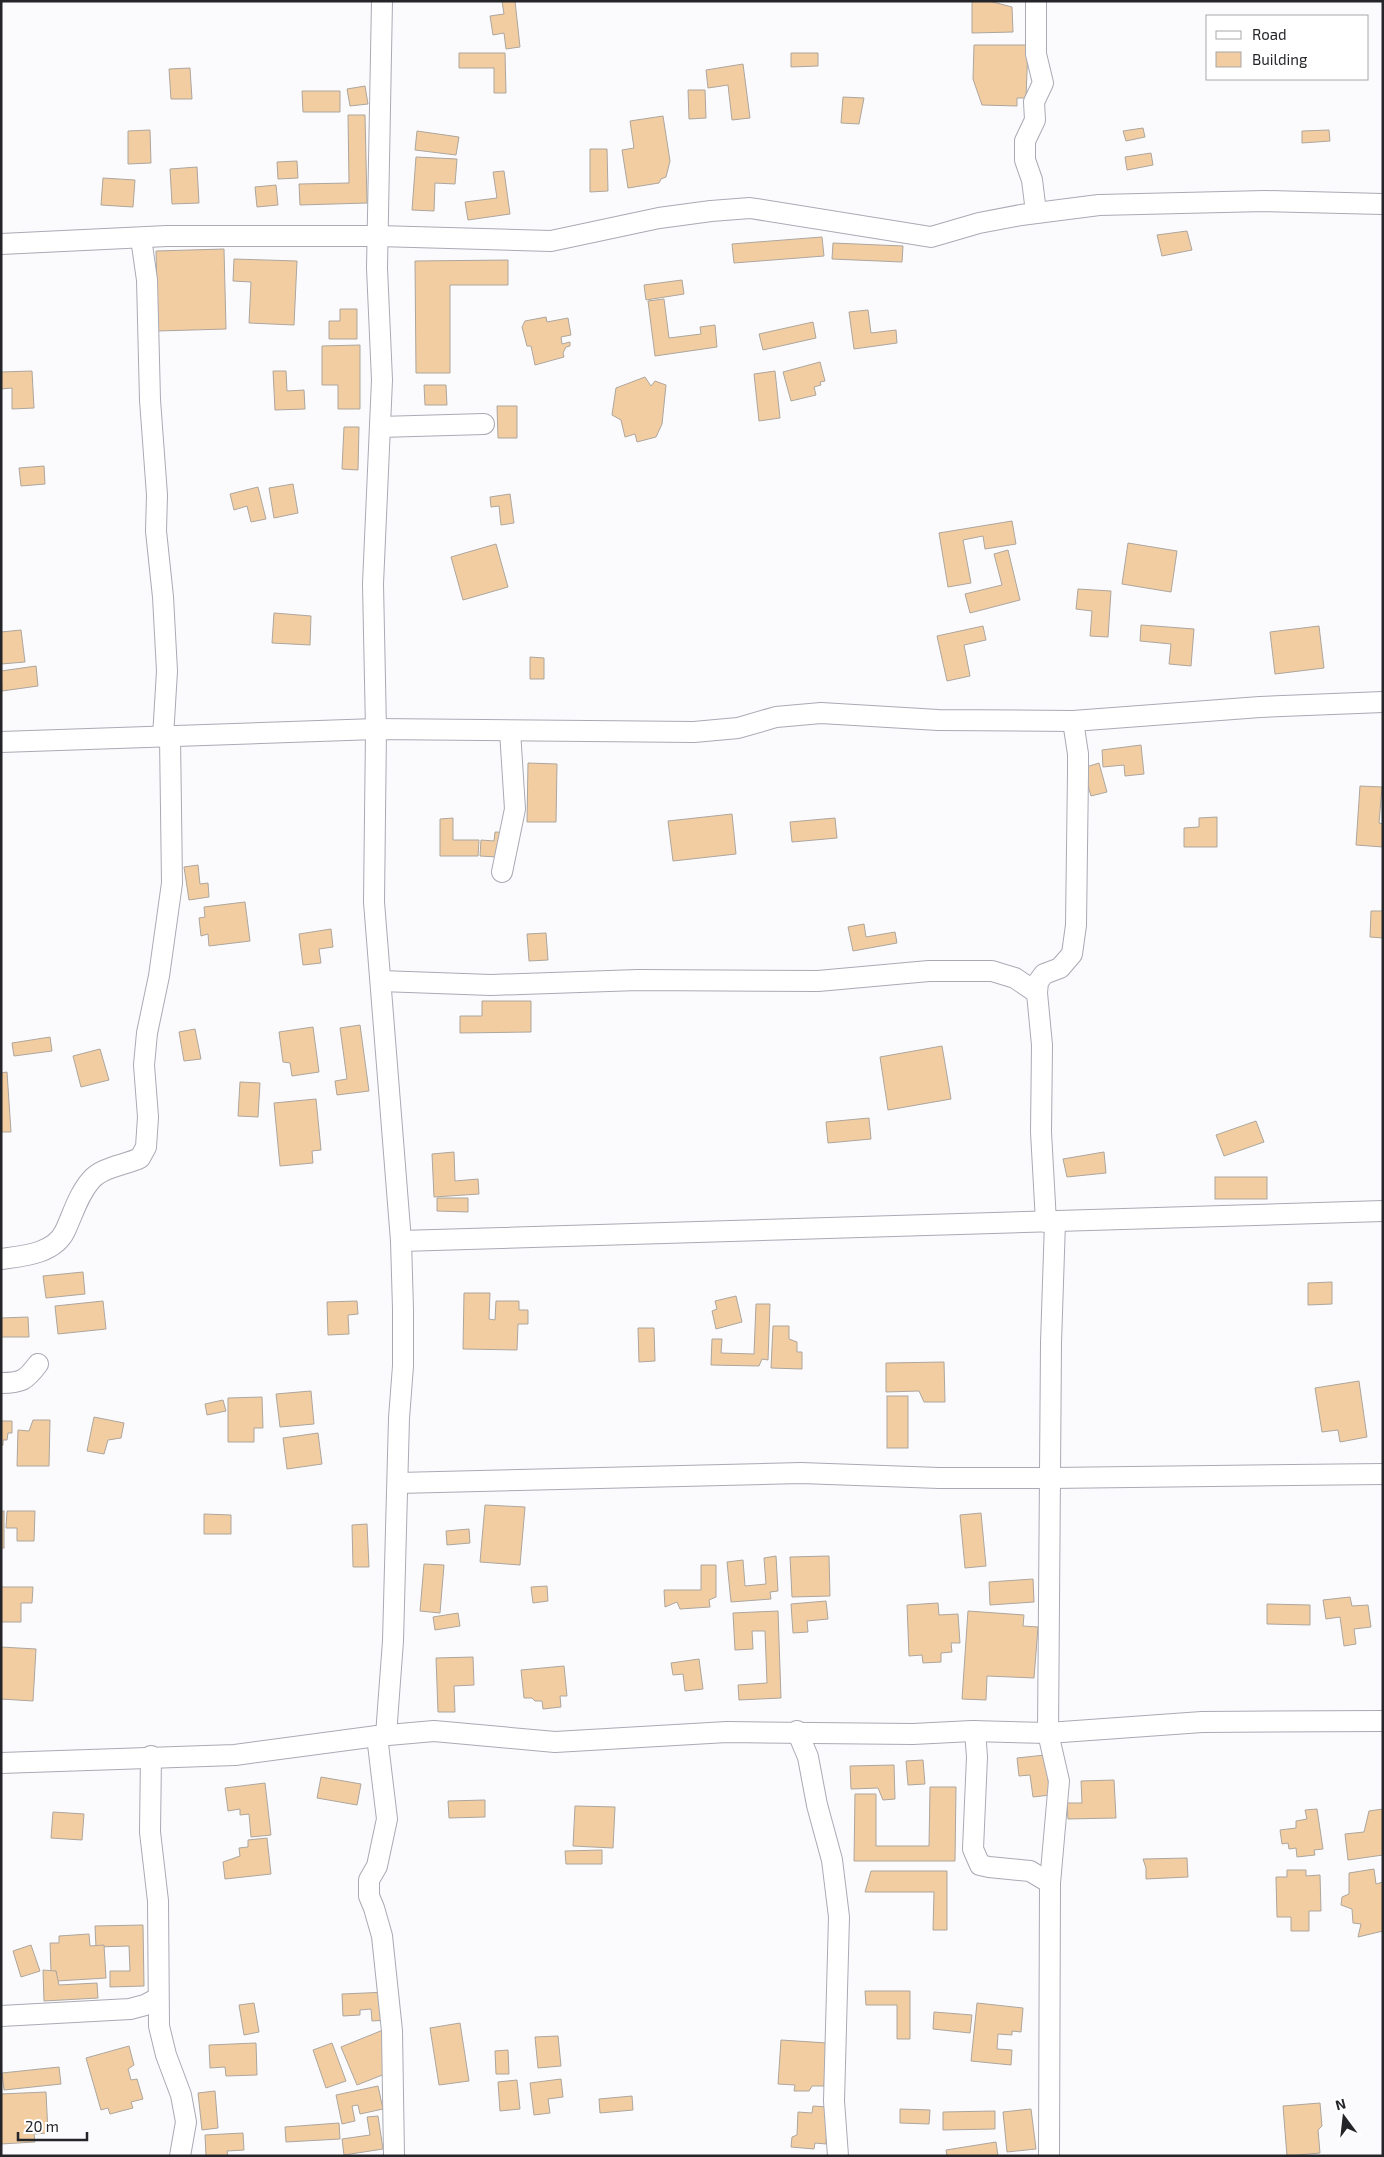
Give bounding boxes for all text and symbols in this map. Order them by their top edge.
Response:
legend [1206,15,1369,80]
text: Road [1252,25,1287,43]
text: Building [1252,50,1308,68]
north arrow [1319,2092,1369,2142]
text: N [1333,2094,1348,2113]
scale bar [18,2110,86,2142]
text: 20 m [25,2117,59,2135]

